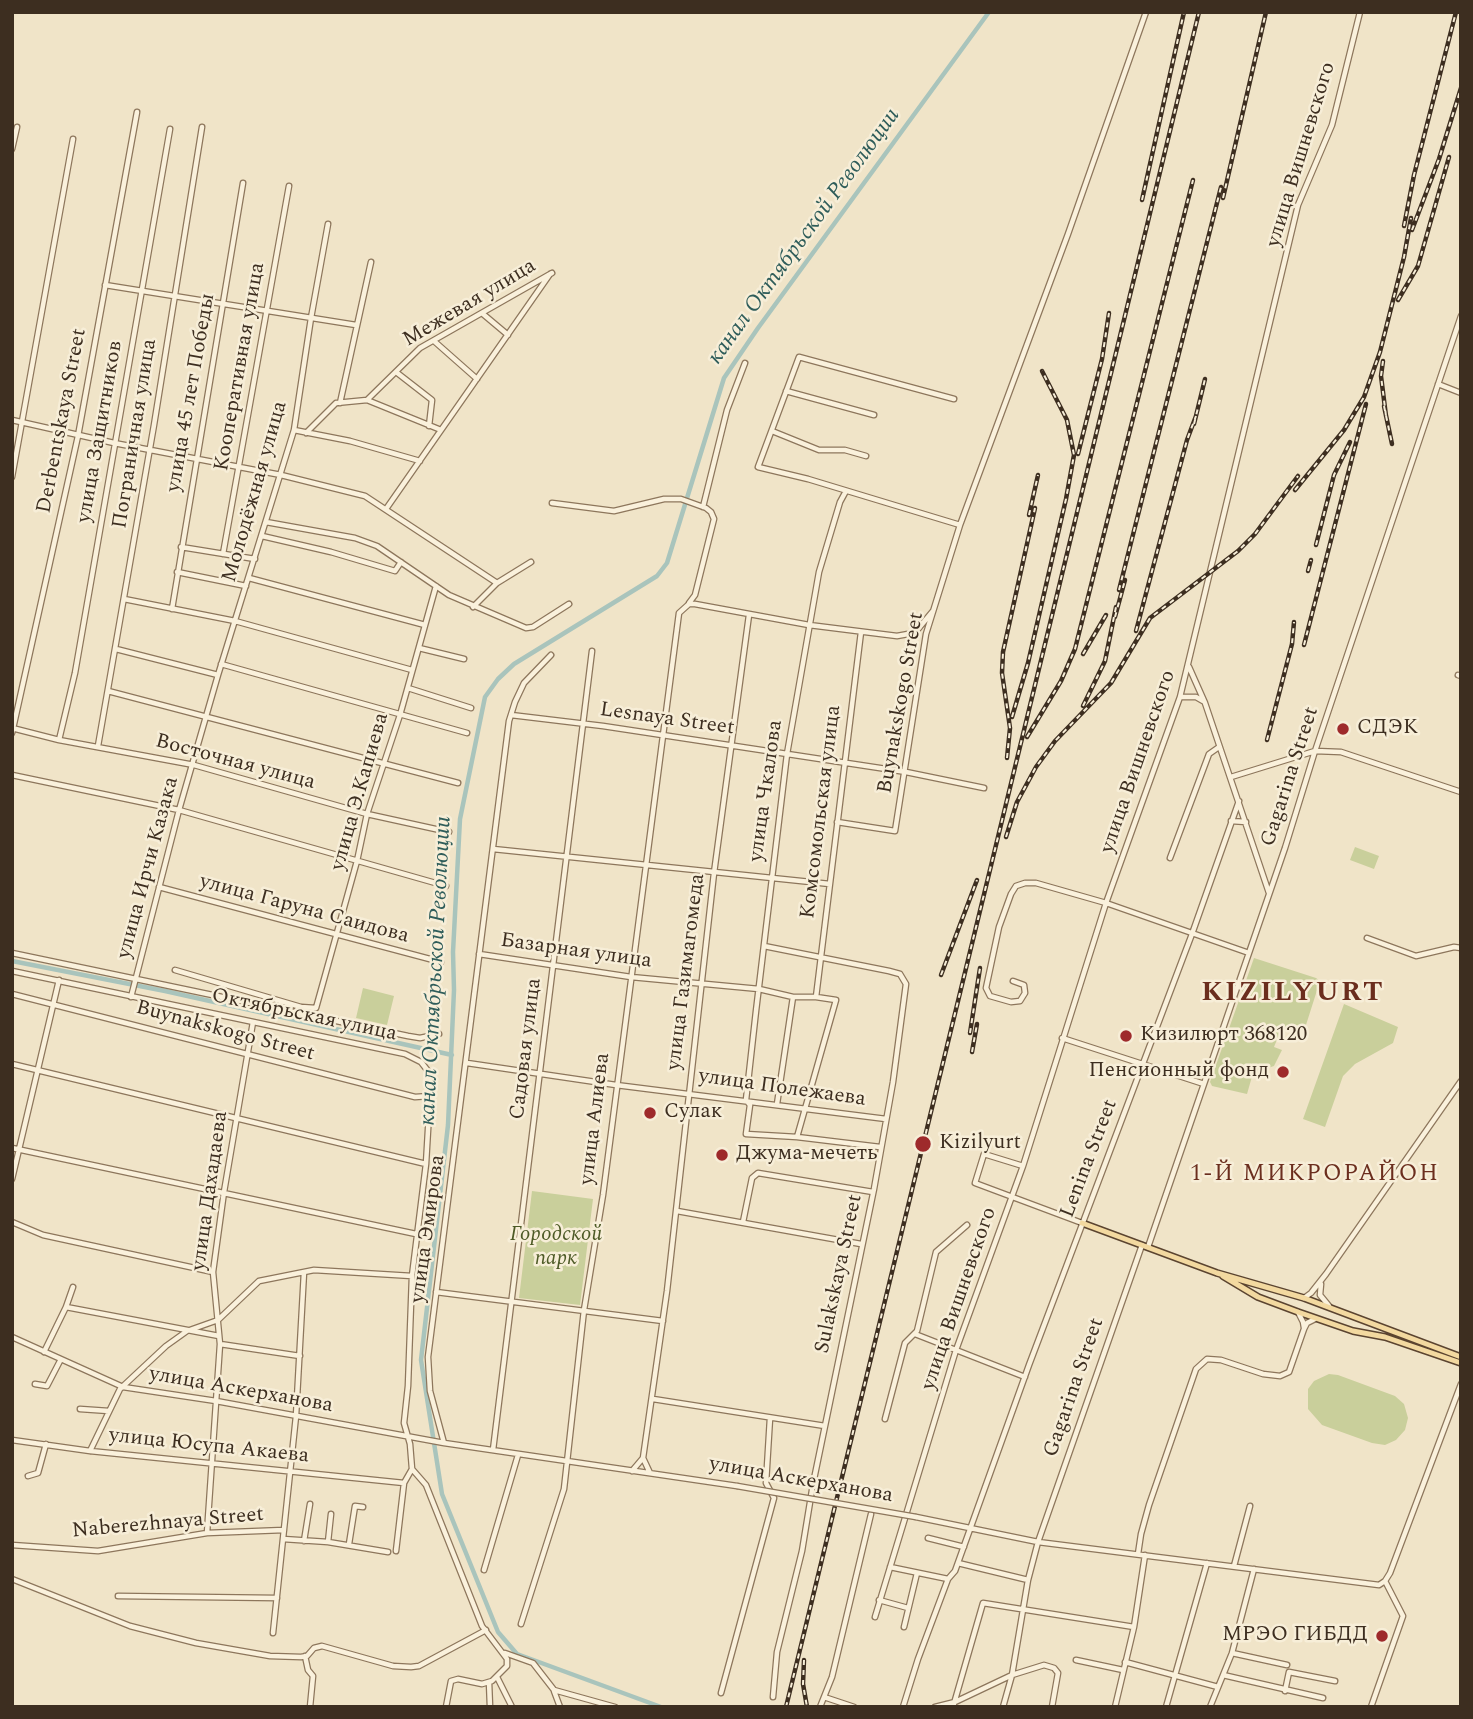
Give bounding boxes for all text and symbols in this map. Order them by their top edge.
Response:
street label: улица Вишневского [1262,60,1342,250]
water label: канал Октябрьской Революции [703,104,907,370]
street label: Межевая улица [399,254,541,354]
street label: Кооперативная улица [210,261,272,473]
street label: улица 45 лет Победы [162,292,222,494]
street label: Derbentskaya Street [33,326,93,516]
street label: Пограничная улица [109,337,163,531]
street label: улица Защитников [73,339,129,525]
street label: Молодёжная улица [218,398,294,586]
street label: Buynakskogo Street [874,610,930,796]
street label: улица Вишневского [1096,667,1182,857]
street label: Lesnaya Street [598,698,736,742]
street label: Комсомольская улица [796,704,848,920]
street label: Gagarina Street [1257,704,1325,850]
street label: улица Э.Капиева [326,710,396,874]
place label: СДЭК [1357,716,1418,742]
street label: улица Чкалова [745,719,789,863]
marker: СДЭК [1335,721,1351,737]
street label: Восточная улица [152,730,318,796]
street label: улица Ирчи Казака [113,774,185,962]
water label: канал Октябрьской Революции [415,816,459,1126]
street label: улица Гаруна Саидова [197,870,411,950]
street label: улица Газимагомеда [662,872,712,1072]
street label: Базарная улица [499,929,653,975]
street label: Садовая улица [506,977,548,1121]
district label: KIZILYURT [1202,978,1384,1012]
street label: Октябрьская улица [209,984,399,1048]
street label: Buynakskogo Street [133,996,317,1068]
place label: Кизилюрт 368120 [1140,1023,1307,1049]
marker: Кизилюрт 368120 [1118,1028,1134,1044]
street label: улица Алиева [575,1052,617,1186]
place label: Пенсионный фонд [1088,1059,1269,1085]
marker: Пенсионный фонд [1275,1064,1291,1080]
street label: улица Полежаева [697,1065,867,1113]
street label: Lenina Street [1056,1096,1124,1222]
place label: Сулак [664,1100,723,1126]
marker: Сулак [642,1105,658,1121]
street label: улица Дахадаева [187,1110,235,1272]
place label: Kizilyurt [939,1131,1021,1157]
marker: Kizilyurt [913,1134,933,1154]
place label: Джума-мечеть [736,1142,878,1168]
marker: Джума-мечеть [714,1147,730,1163]
street label: улица Эмирова [406,1153,452,1305]
district label: 1-Й МИКРОРАЙОН [1192,1161,1438,1189]
street label: Sulakskaya Street [811,1192,869,1356]
street label: улица Вишневского [917,1204,1003,1394]
park label: Городской парк [510,1223,602,1273]
street label: Gagarina Street [1039,1315,1111,1461]
street label: улица Аскерханова [147,1362,335,1420]
street label: улица Юсупа Акаева [108,1424,310,1470]
street label: улица Аскерханова [707,1452,895,1510]
street label: Naberezhnaya Street [71,1503,265,1545]
place label: МРЭО ГИБДД [1222,1623,1368,1649]
marker: МРЭО ГИБДД [1374,1628,1390,1644]

